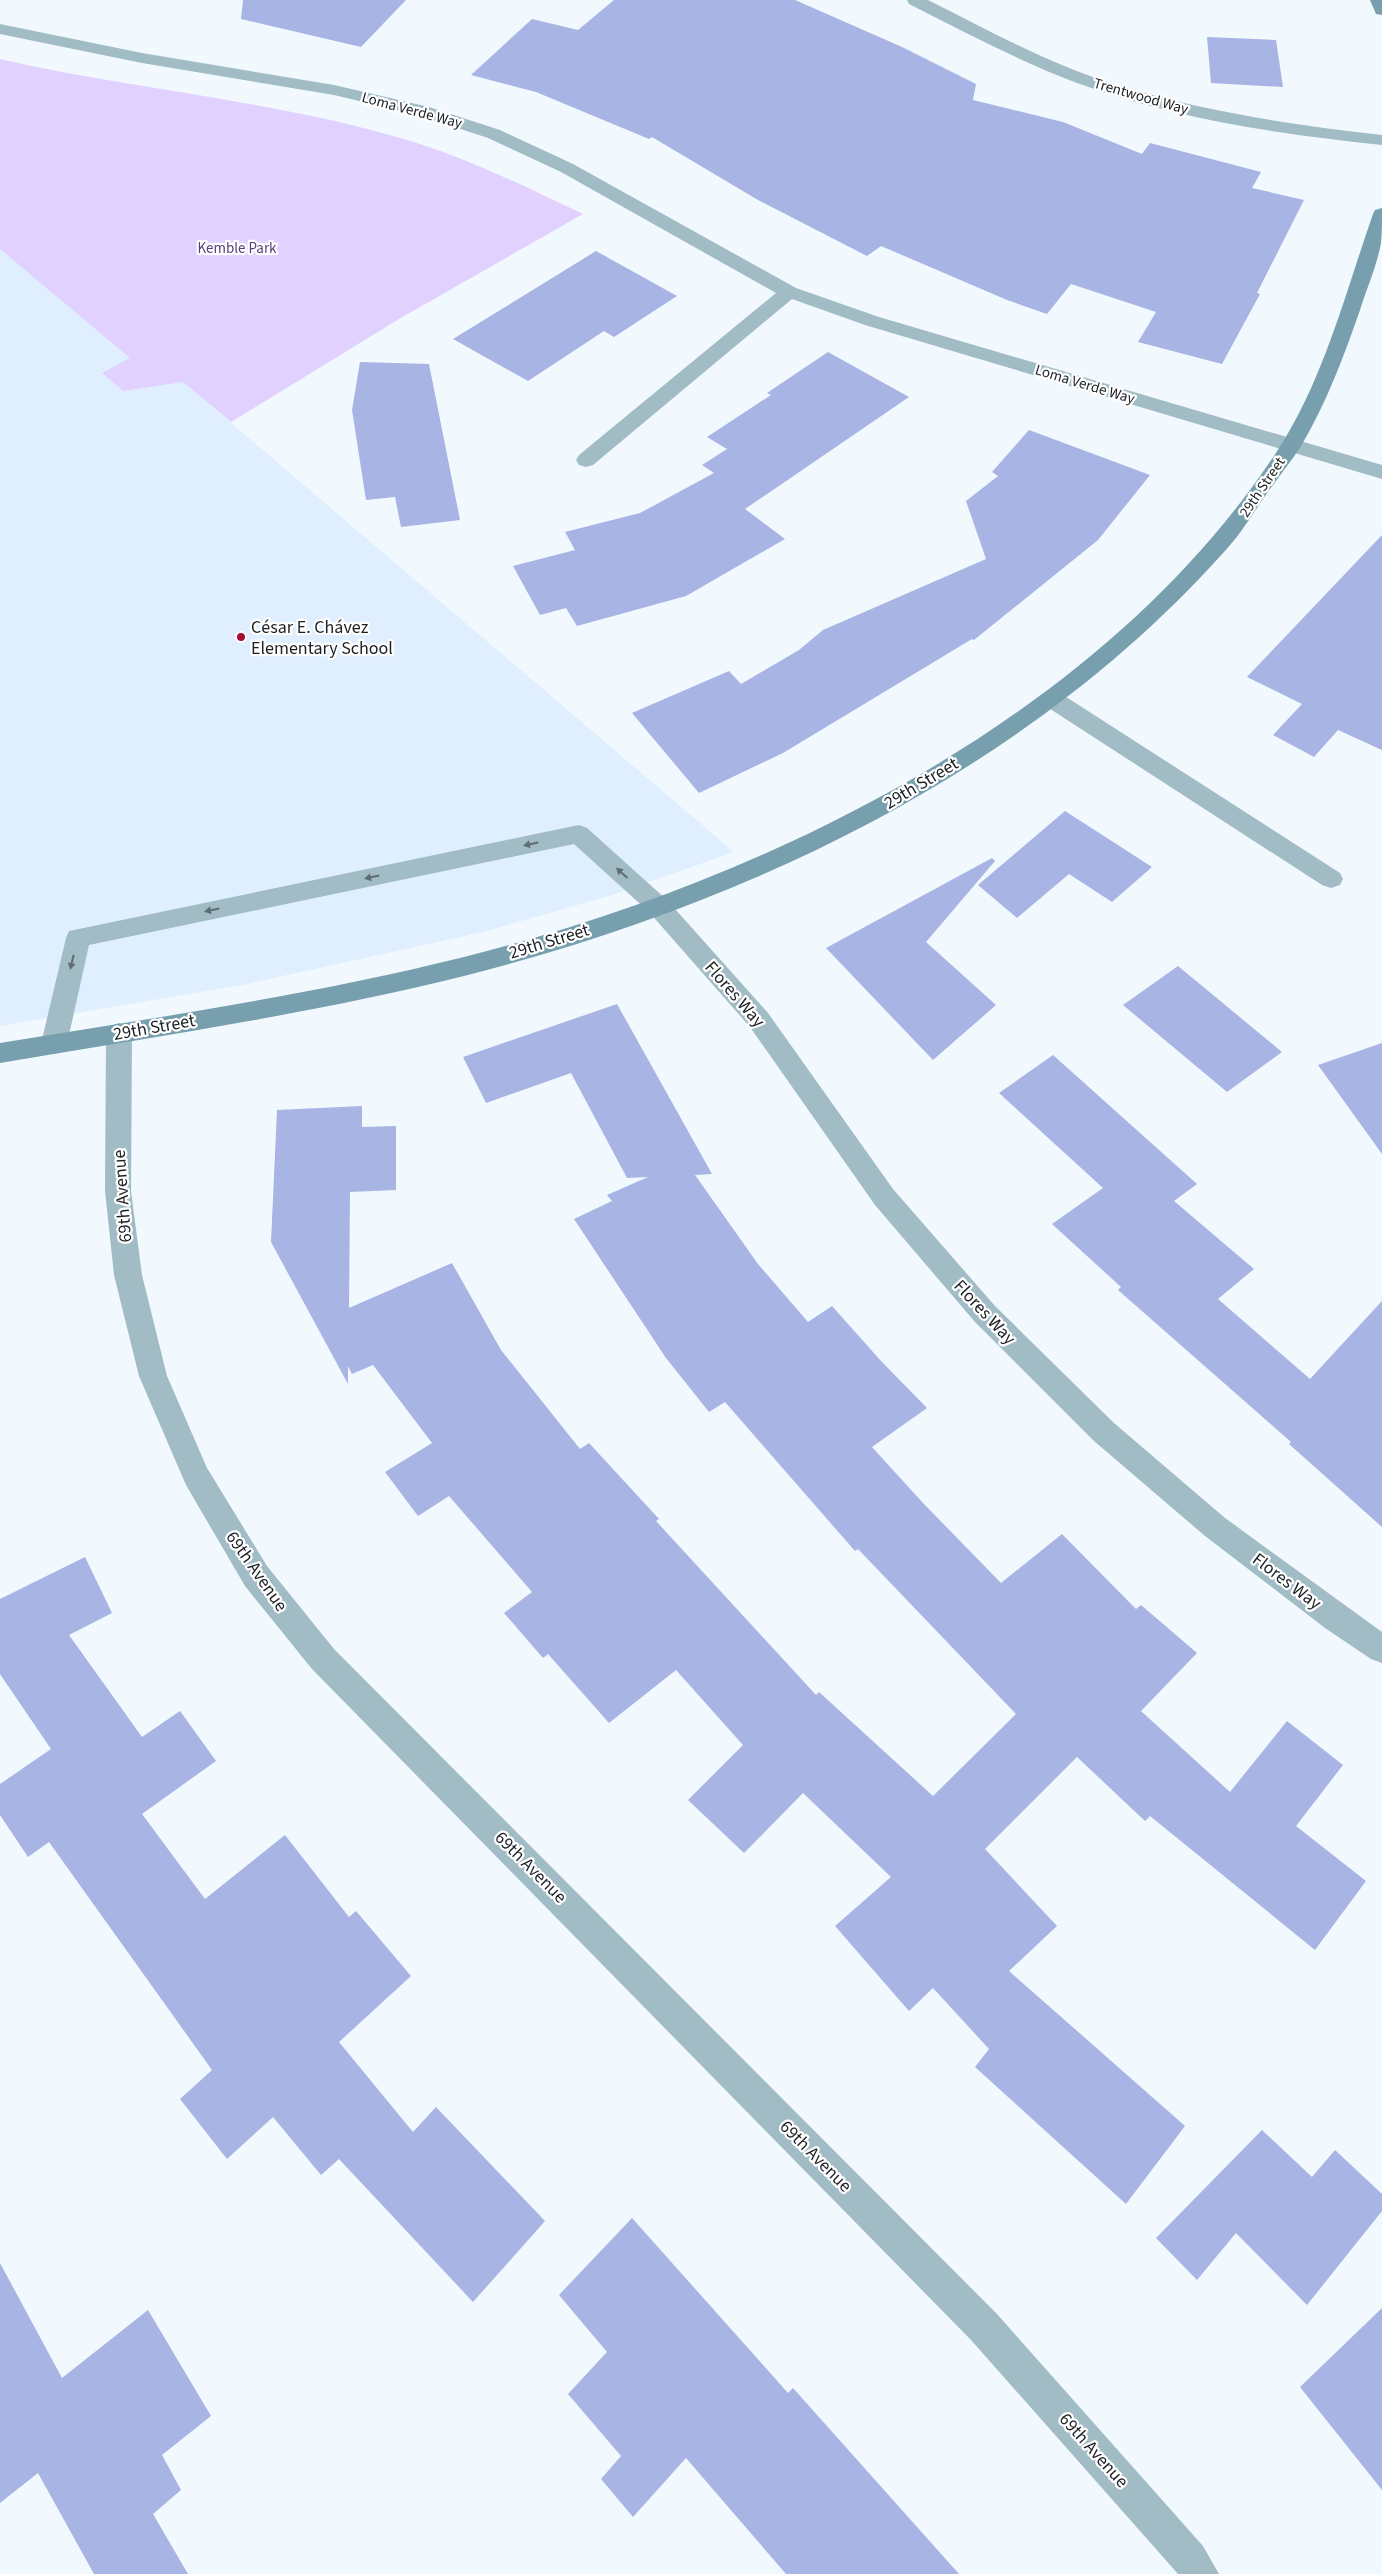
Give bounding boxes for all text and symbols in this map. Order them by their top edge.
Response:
street label: Trentwood Way [1091,73,1191,120]
street label: Loma Verde Way [359,87,464,134]
park label: Kemble Park [197,238,277,259]
street label: Loma Verde Way [1032,359,1137,410]
street label: 29th Street [1234,453,1290,522]
place label: César E. Chávez Elementary School [251,615,393,661]
marker: César E. Chávez Elementary School [235,631,247,643]
street label: 29th Street [879,751,963,815]
one-way arrow [522,841,538,849]
one-way arrow [616,868,628,879]
one-way arrow [364,873,379,881]
one-way arrow [205,906,220,914]
street label: 29th Street [506,917,592,965]
one-way arrow [68,955,76,970]
street label: Flores Way [699,956,771,1033]
street label: 29th Street [111,1008,197,1047]
street label: 69th Avenue [107,1149,138,1243]
street label: Flores Way [948,1274,1022,1351]
street label: 69th Avenue [220,1526,293,1617]
street label: Flores Way [1247,1547,1327,1616]
street label: 69th Avenue [489,1826,572,1909]
street label: 69th Avenue [774,2115,857,2198]
street label: 69th Avenue [1053,2407,1134,2493]

